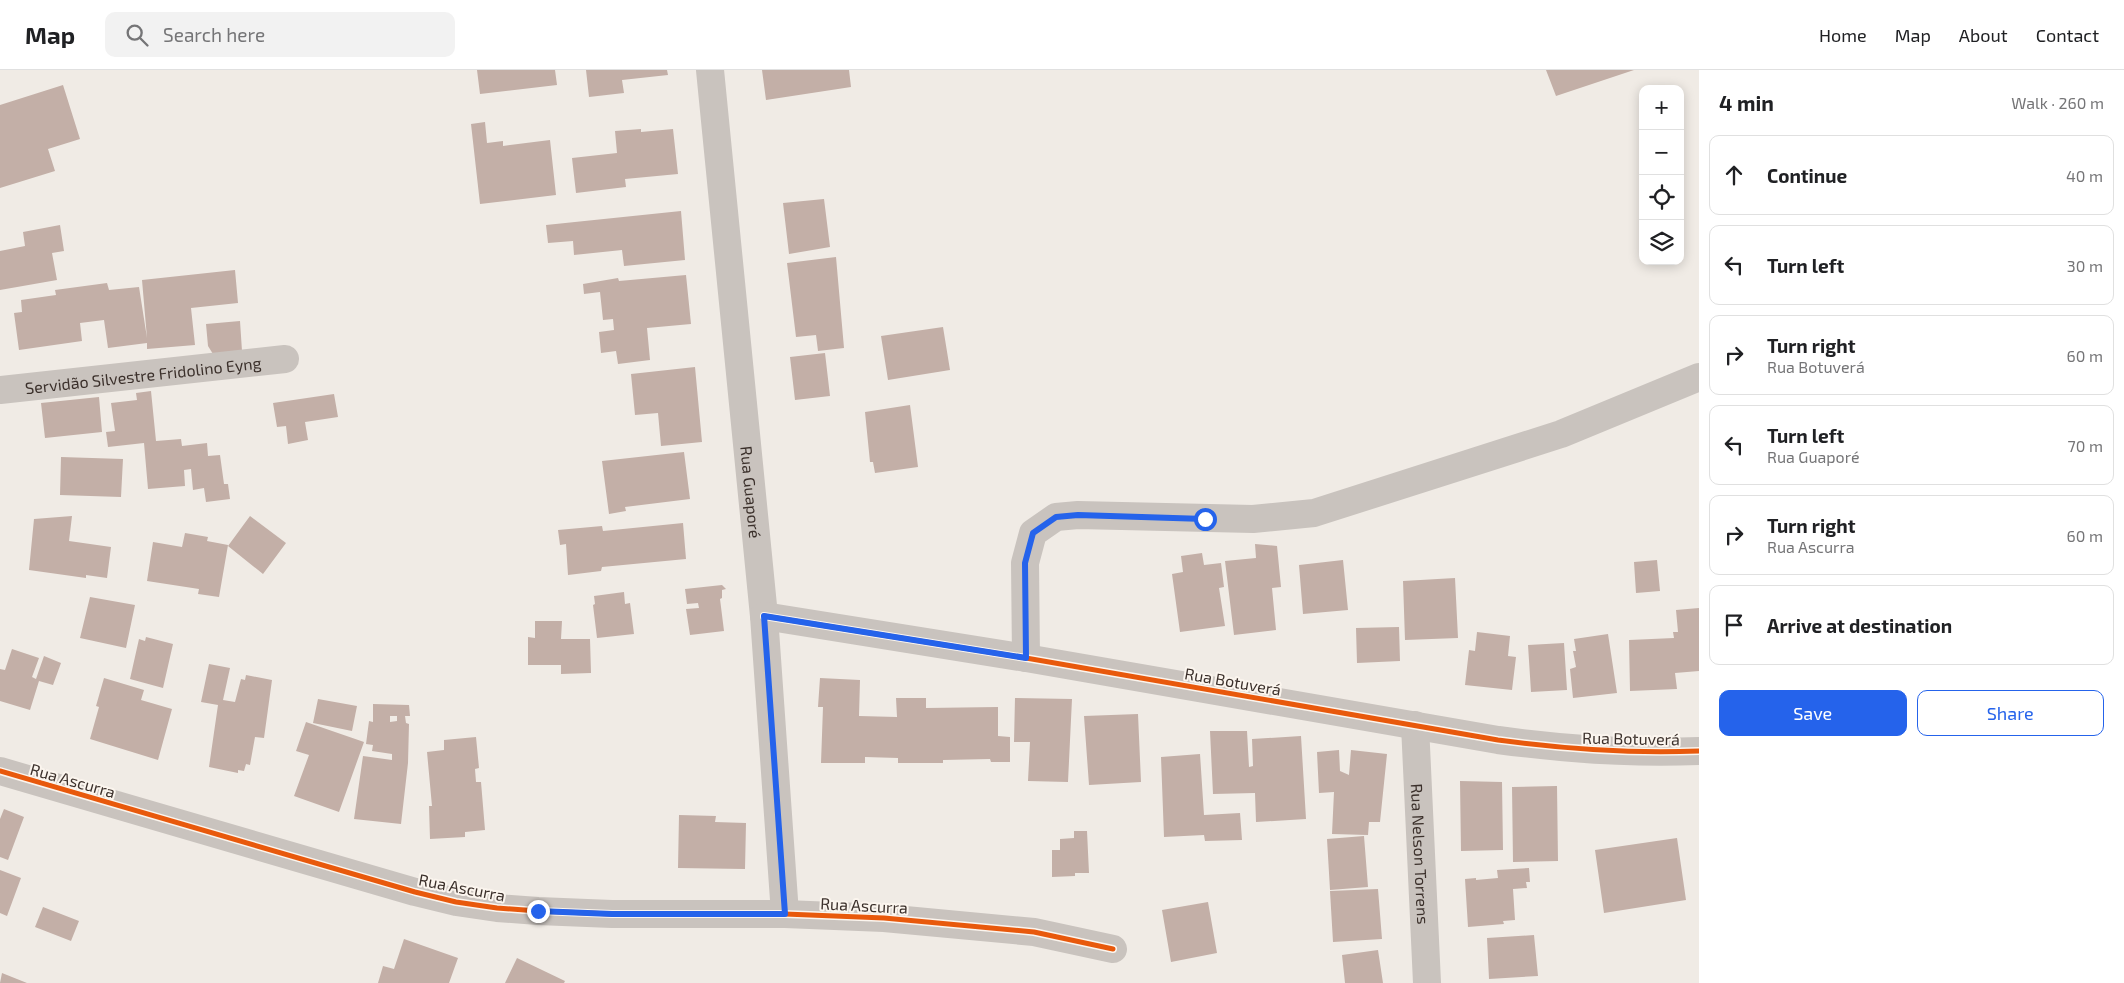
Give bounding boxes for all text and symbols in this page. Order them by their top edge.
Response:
search box [105,12,455,57]
text: Map [25,20,75,49]
icon: search [123,21,151,49]
text: Search here [163,23,265,46]
text: Home [1819,24,1867,46]
text: Map [1895,24,1931,46]
text: About [1959,24,2008,46]
text: Contact [2036,24,2099,46]
map controls [1639,85,1684,265]
button: + [1639,85,1684,130]
text: 4 min [1719,90,1774,115]
text: Walk · 260 m [2011,93,2104,112]
button: − [1639,130,1684,175]
icon: ahead [1720,161,1748,189]
text: Continue [1767,164,1847,187]
text: 40 m [2066,166,2103,185]
button: locate [1639,175,1684,220]
button: layers [1639,220,1684,265]
icon: left [1720,251,1748,279]
text: Turn left [1767,254,1844,277]
text: 30 m [2067,256,2103,275]
text: Turn right [1767,334,1855,357]
icon: right [1720,341,1748,369]
text: 60 m [2067,346,2103,365]
street label: Servidão Silvestre Fridolino Eyng [24,352,262,397]
text: Rua Botuverá [1767,357,1865,376]
text: Turn left [1767,424,1844,447]
icon: left [1720,431,1748,459]
text: 70 m [2068,436,2103,455]
street label: Rua Guaporé [738,445,766,539]
text: Rua Guaporé [1767,447,1859,466]
route start [1194,508,1217,531]
text: Turn right [1767,514,1855,537]
icon: right [1720,521,1748,549]
text: 60 m [2067,526,2103,545]
text: Rua Ascurra [1767,537,1855,556]
icon: arrive [1720,611,1748,639]
text: Arrive at destination [1767,614,1952,637]
street label: Rua Botuverá [1183,663,1283,699]
button: Save [1719,690,1907,736]
button: Share [1917,690,2104,736]
street label: Rua Botuverá [1582,728,1680,748]
street label: Rua Ascurra [28,759,118,801]
street label: Rua Nelson Torrens [1408,783,1434,925]
street label: Rua Ascurra [417,869,507,905]
street label: Rua Ascurra [820,893,908,917]
route end [527,900,550,923]

